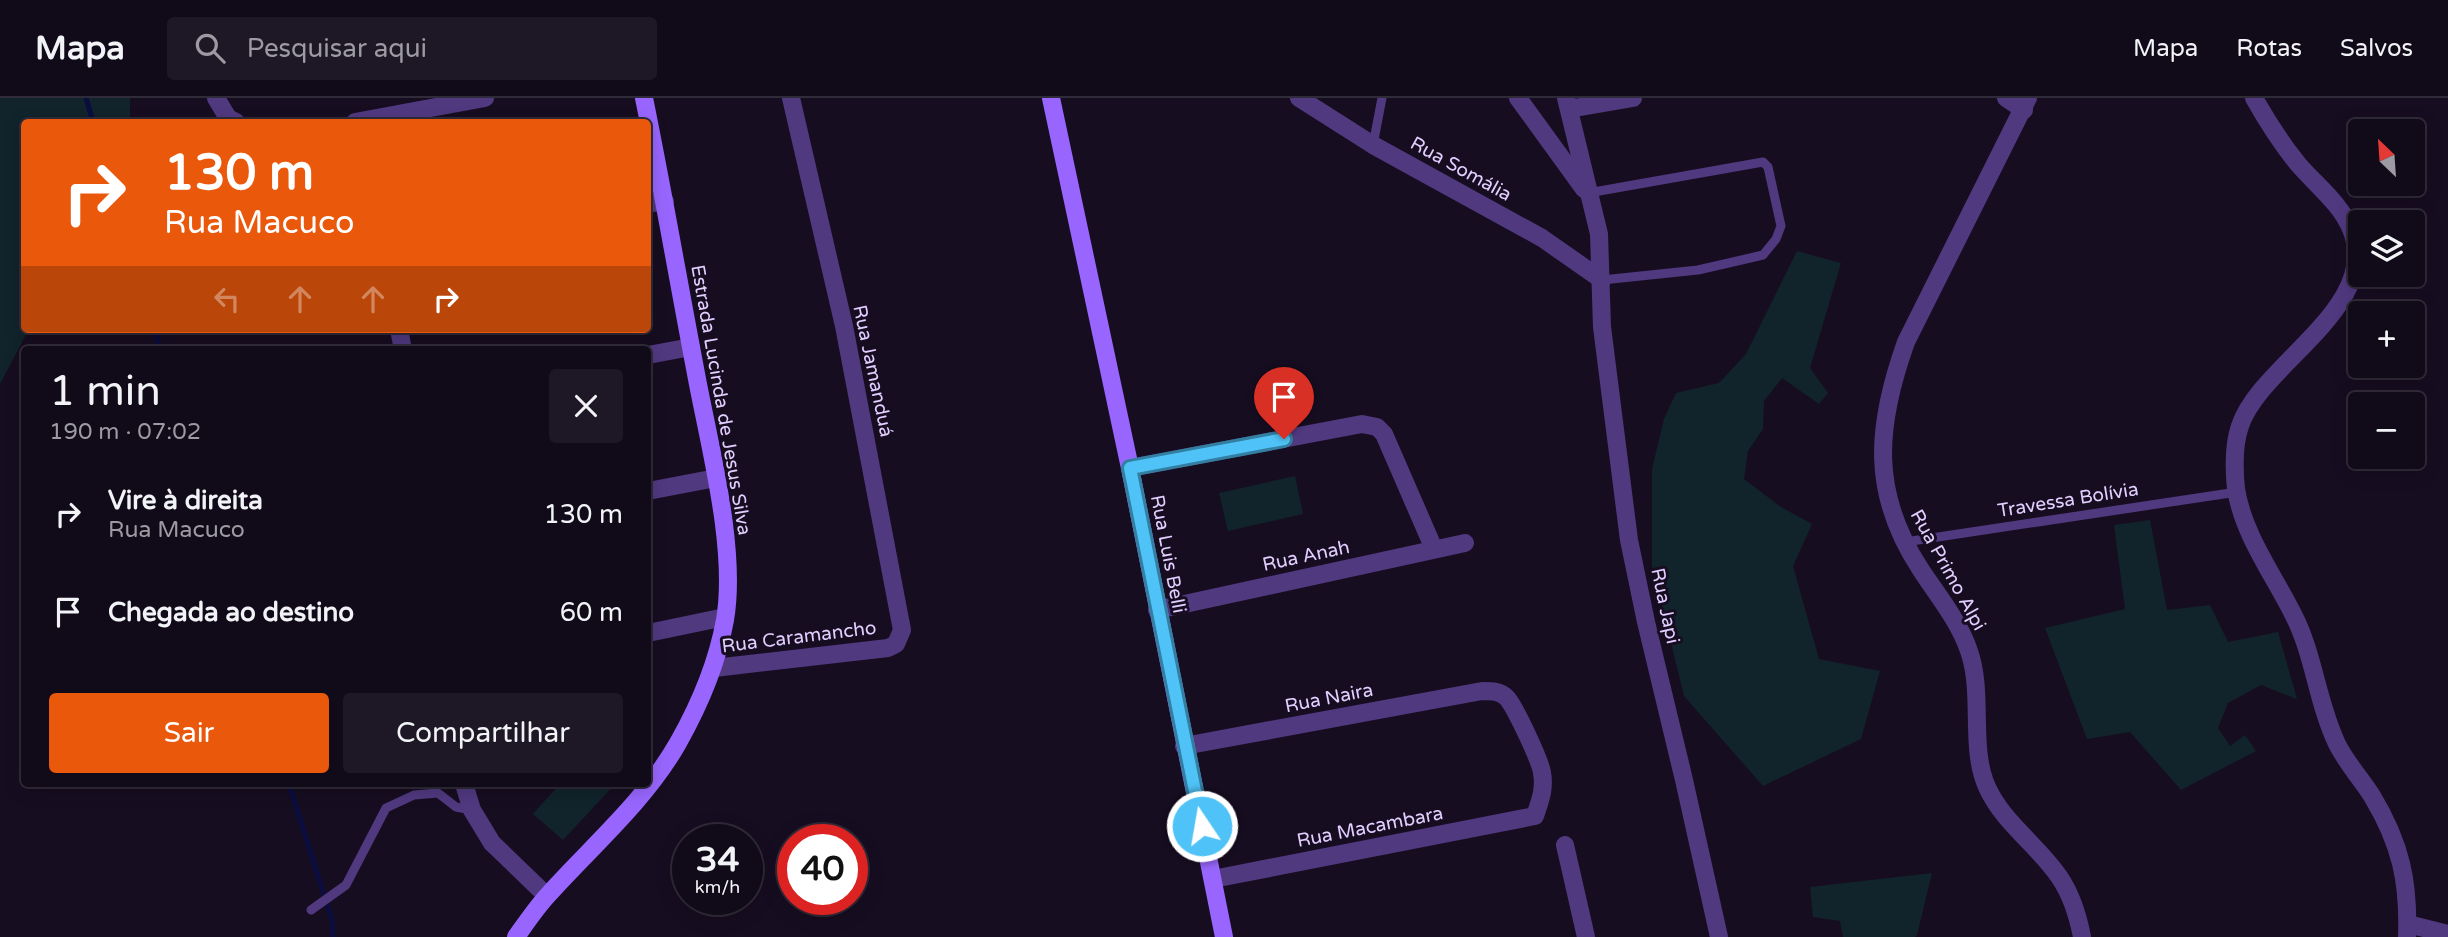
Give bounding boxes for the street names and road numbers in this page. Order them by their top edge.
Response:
street label: Rua Somália [1407,132,1515,206]
street label: Estrada Lucinda de Jesus Silva [686,263,756,537]
street label: Rua Jamanduá [848,303,898,439]
street label: Travessa Bolívia [1996,478,2140,522]
street label: Rua Luis Belli [1146,493,1190,615]
street label: Rua Primo Alpi [1906,506,1990,634]
street label: Rua Anah [1260,536,1352,576]
street label: Rua Japi [1646,566,1684,646]
street label: Rua Caramancho [720,617,878,657]
street label: Rua Naira [1283,679,1375,717]
street label: Rua Macambara [1295,802,1445,852]

